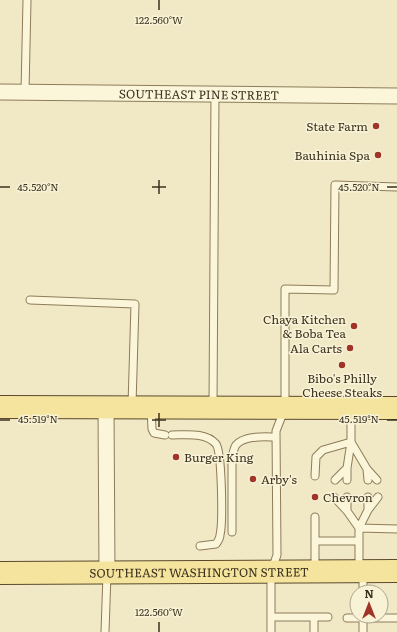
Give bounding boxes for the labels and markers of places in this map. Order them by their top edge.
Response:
place label: State Farm [306,117,368,135]
marker: State Farm [371,121,381,131]
place label: Bauhinia Spa [295,146,371,164]
marker: Bauhinia Spa [373,150,383,160]
place label: Chaya Kitchen & Boba Tea [263,310,347,342]
marker: Chaya Kitchen & Boba Tea [349,321,359,331]
place label: Ala Carts [290,339,343,357]
marker: Ala Carts [345,343,355,353]
marker: Bibo's Philly Cheese Steaks [337,360,347,370]
place label: Bibo's Philly Cheese Steaks [302,369,382,401]
place label: Burger King [184,448,254,466]
marker: Burger King [171,452,181,462]
place label: Arby's [261,470,297,488]
marker: Arby's [248,474,258,484]
place label: Chevron [323,488,373,506]
marker: Chevron [310,492,320,502]

